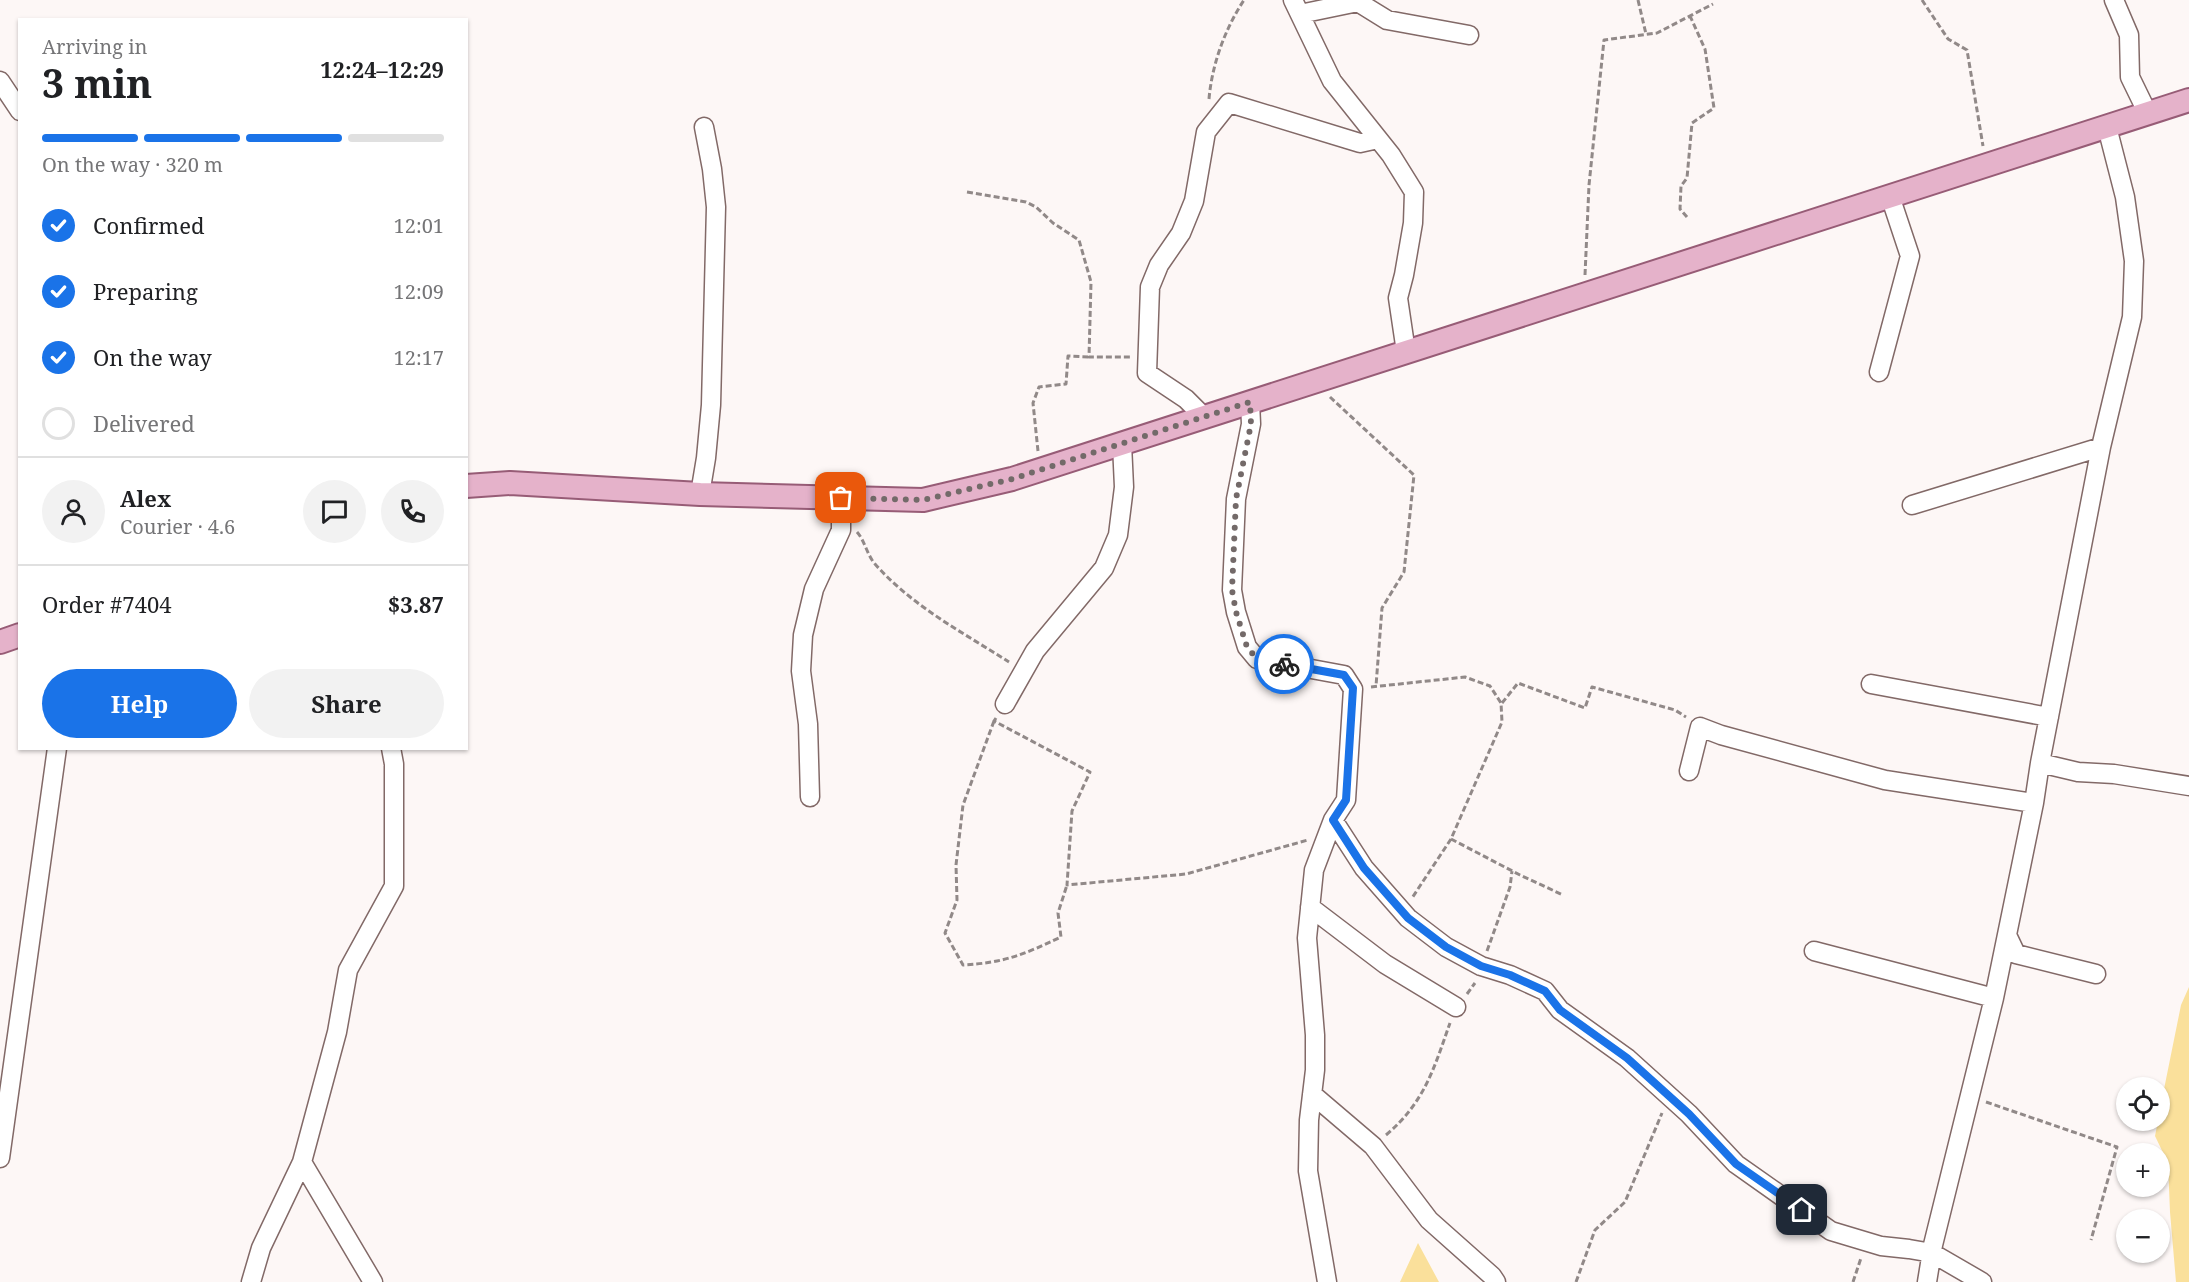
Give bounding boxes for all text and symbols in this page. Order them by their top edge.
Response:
text: Arriving in [42,33,147,60]
text: 12:24–12:29 [320,54,444,84]
text: 3 min [42,56,152,109]
text: On the way · 320 m [42,151,223,178]
icon: check [42,209,75,242]
text: Confirmed [93,210,204,240]
text: 12:01 [394,212,444,239]
icon: check [42,275,75,308]
text: Preparing [93,276,198,306]
text: 12:09 [394,278,444,305]
icon: check [42,341,75,374]
text: On the way [93,342,212,372]
text: 12:17 [394,344,444,371]
text: Delivered [93,408,195,438]
pin [815,472,866,523]
button: person [42,480,105,543]
button: chat [303,480,366,543]
button: phone [381,480,444,543]
icon: bag [824,481,857,514]
text: Alex [120,483,171,513]
text: Courier · 4.6 [120,513,235,540]
text: Order #7404 [42,589,172,619]
text: $3.87 [388,589,444,619]
courier [1254,634,1314,694]
icon: bike [1268,648,1301,681]
button: Help [42,669,237,738]
button: Share [249,669,444,738]
map controls [2116,1077,2170,1263]
button: locate [2116,1077,2170,1131]
button: + [2116,1143,2170,1197]
pin [1776,1184,1827,1235]
icon: home [1785,1193,1818,1226]
button: − [2116,1209,2170,1263]

